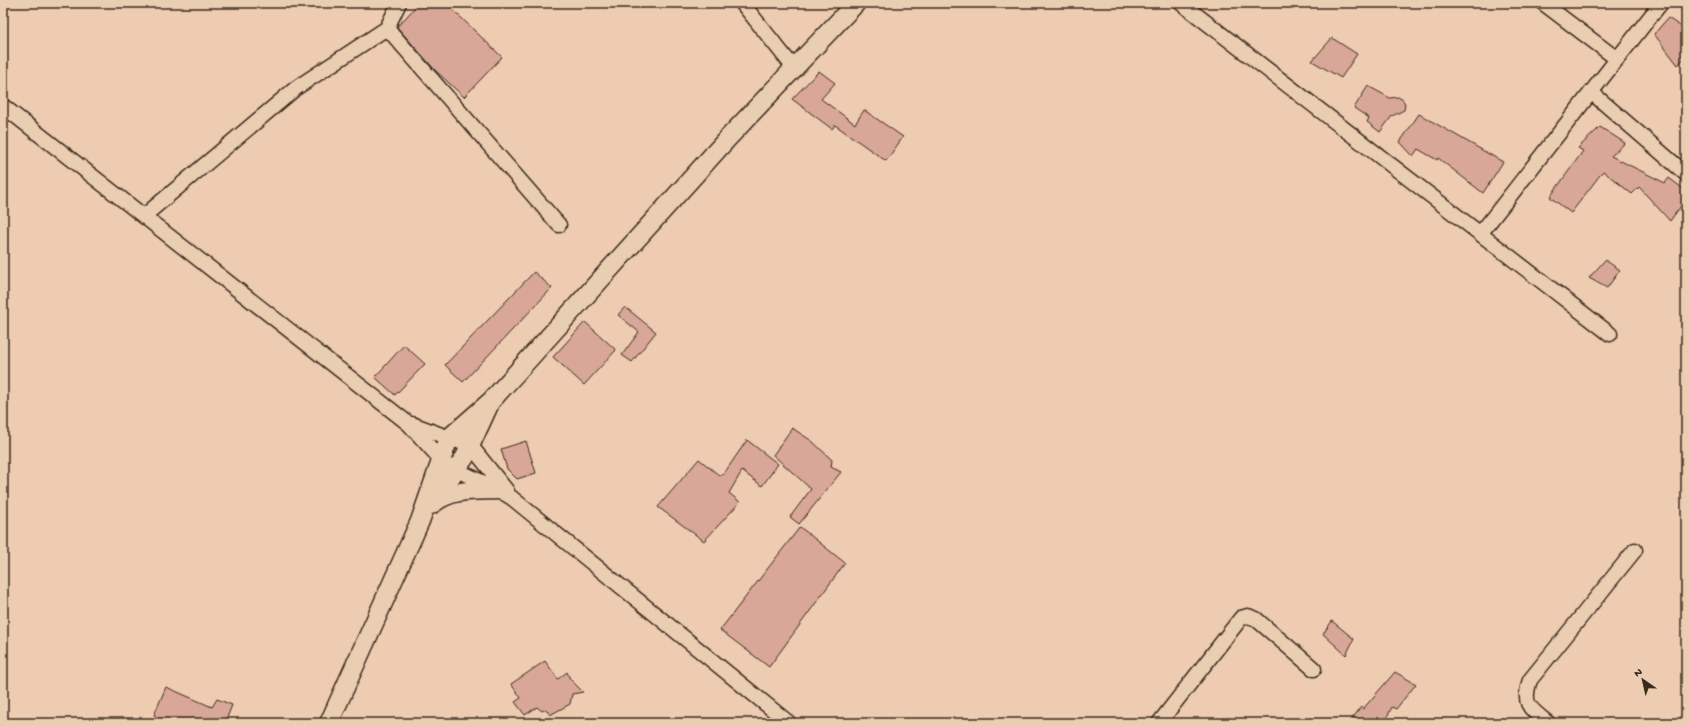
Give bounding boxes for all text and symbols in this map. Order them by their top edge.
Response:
north arrow [1623,660,1663,700]
text: N [1632,666,1645,680]

